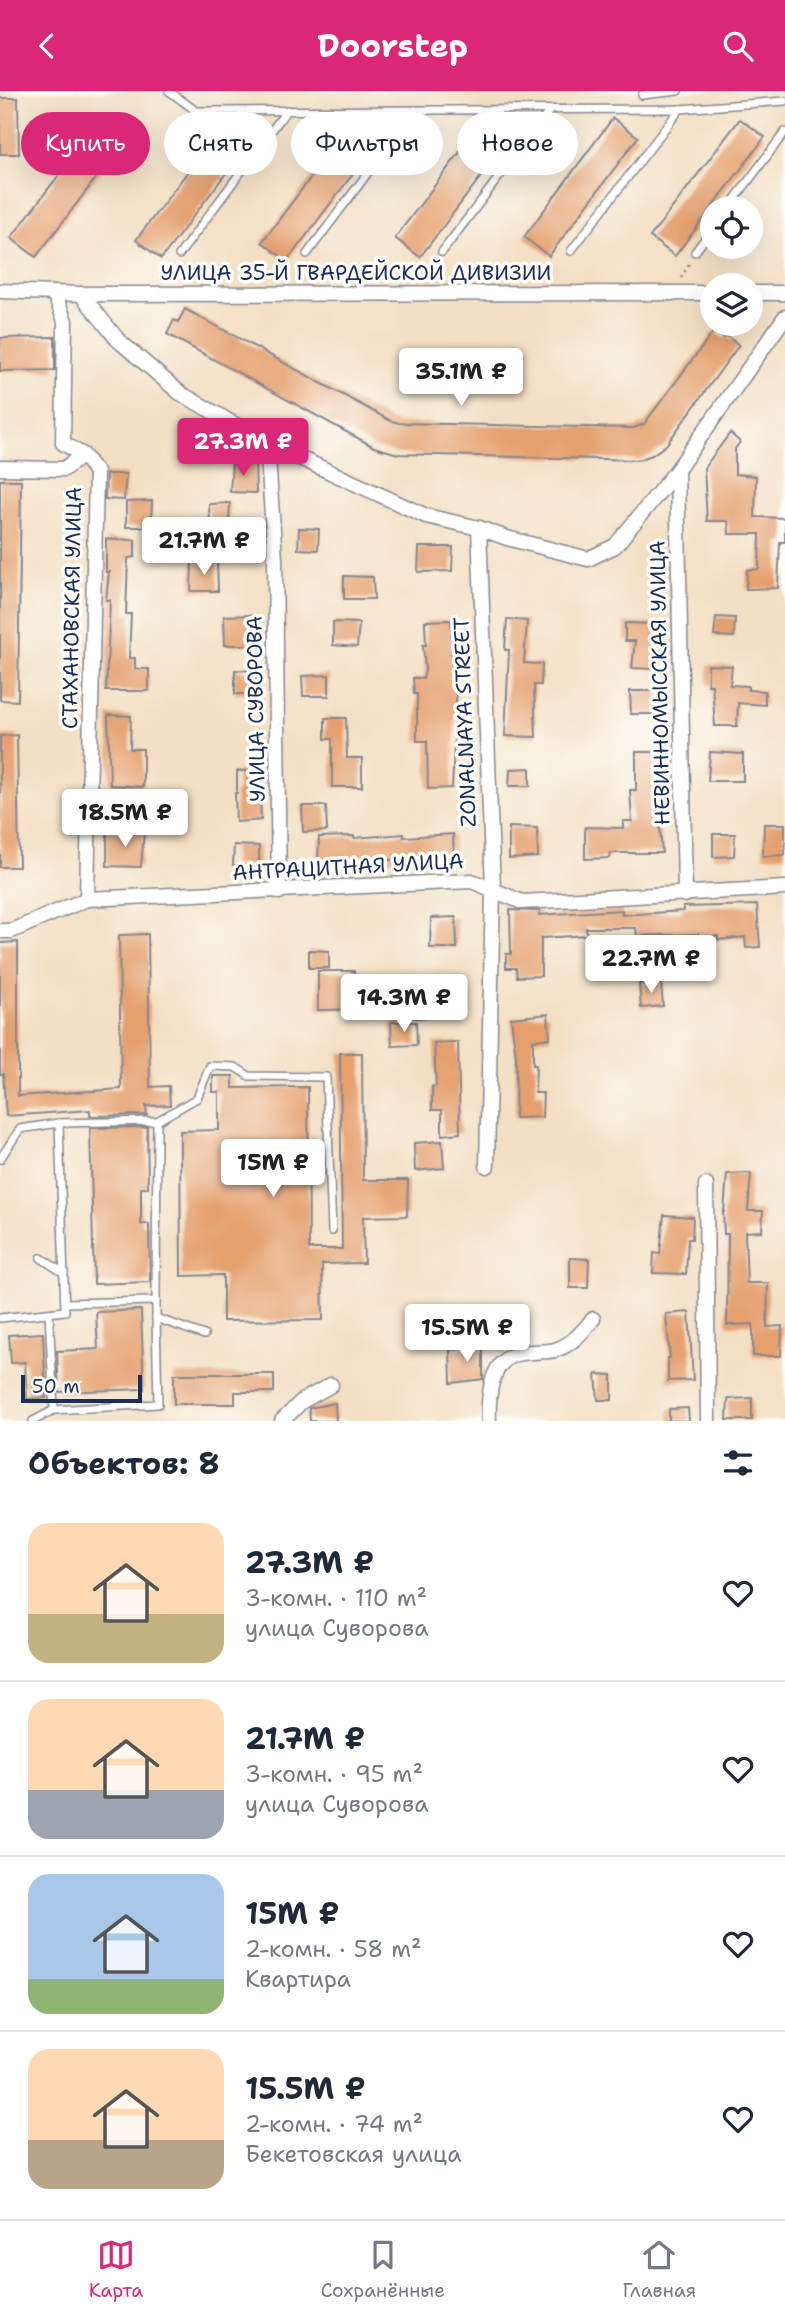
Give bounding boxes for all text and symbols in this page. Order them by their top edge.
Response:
text: Doorstep [317,24,468,67]
icon: back [28,27,66,65]
icon: search [719,27,757,65]
chip: Купить [21,112,150,175]
chip: Снять [164,112,277,175]
chip: Фильтры [291,112,443,175]
chip: Новое [457,112,578,175]
map controls [700,196,763,336]
button: locate [700,196,763,259]
street label: УЛИЦА 35-Й ГВАРДЕЙСКОЙ ДИВИЗИИ [160,259,552,287]
button: layers [700,273,763,336]
pin: 35.1M ₽ [396,349,526,408]
text: 35.1M ₽ [415,356,507,386]
pin: 27.3M ₽ [178,419,308,478]
text: 27.3M ₽ [193,426,293,456]
street label: СТАХАНОВСКАЯ УЛИЦА [56,487,88,729]
pin: 21.7M ₽ [139,517,269,577]
text: 21.7M ₽ [158,525,250,555]
street label: НЕВИННОМЫССКАЯ УЛИЦА [644,540,676,826]
street label: УЛИЦА СУВОРОВА [240,616,272,802]
street label: ZONALNAYA STREET [447,616,483,828]
pin: 18.5M ₽ [60,789,190,849]
text: 18.5M ₽ [78,797,172,827]
street label: АНТРАЦИТНАЯ УЛИЦА [232,847,464,887]
pin: 22.7M ₽ [586,935,716,995]
text: 22.7M ₽ [601,943,701,973]
pin: 14.3M ₽ [339,975,469,1034]
text: 14.3M ₽ [357,982,451,1012]
pin: 15M ₽ [224,1139,322,1199]
text: 15M ₽ [237,1147,309,1177]
pin: 15.5M ₽ [402,1305,532,1364]
text: 15.5M ₽ [421,1312,513,1342]
scale bar [21,1372,142,1404]
text: 50 m [32,1374,80,1399]
text: Объектов: 8 [28,1443,220,1484]
icon: filters [719,1444,757,1482]
text: 27.3M ₽ [245,1542,374,1583]
icon: home [84,1551,168,1635]
icon: heart [719,1574,757,1612]
text: 3-комн. · 110 m² [245,1583,427,1613]
text: улица Суворова [245,1613,428,1643]
text: 21.7M ₽ [245,1718,365,1759]
icon: home [84,1727,168,1811]
icon: heart [719,1750,757,1788]
text: 3-комн. · 95 m² [245,1759,423,1789]
text: улица Суворова [245,1789,428,1819]
text: 15M ₽ [245,1893,339,1934]
icon: home [84,1902,168,1986]
icon: heart [719,1925,757,1963]
text: 2-комн. · 58 m² [245,1934,422,1964]
text: Квартира [245,1964,351,1994]
text: 15.5M ₽ [245,2068,366,2109]
icon: home [84,2077,168,2161]
icon: heart [719,2100,757,2138]
text: 2-комн. · 74 m² [245,2109,423,2139]
text: Бекетовская улица [245,2139,461,2169]
tab: Карта [89,2236,143,2303]
tab: Сохранённые [321,2236,445,2303]
tab: Главная [623,2236,696,2303]

